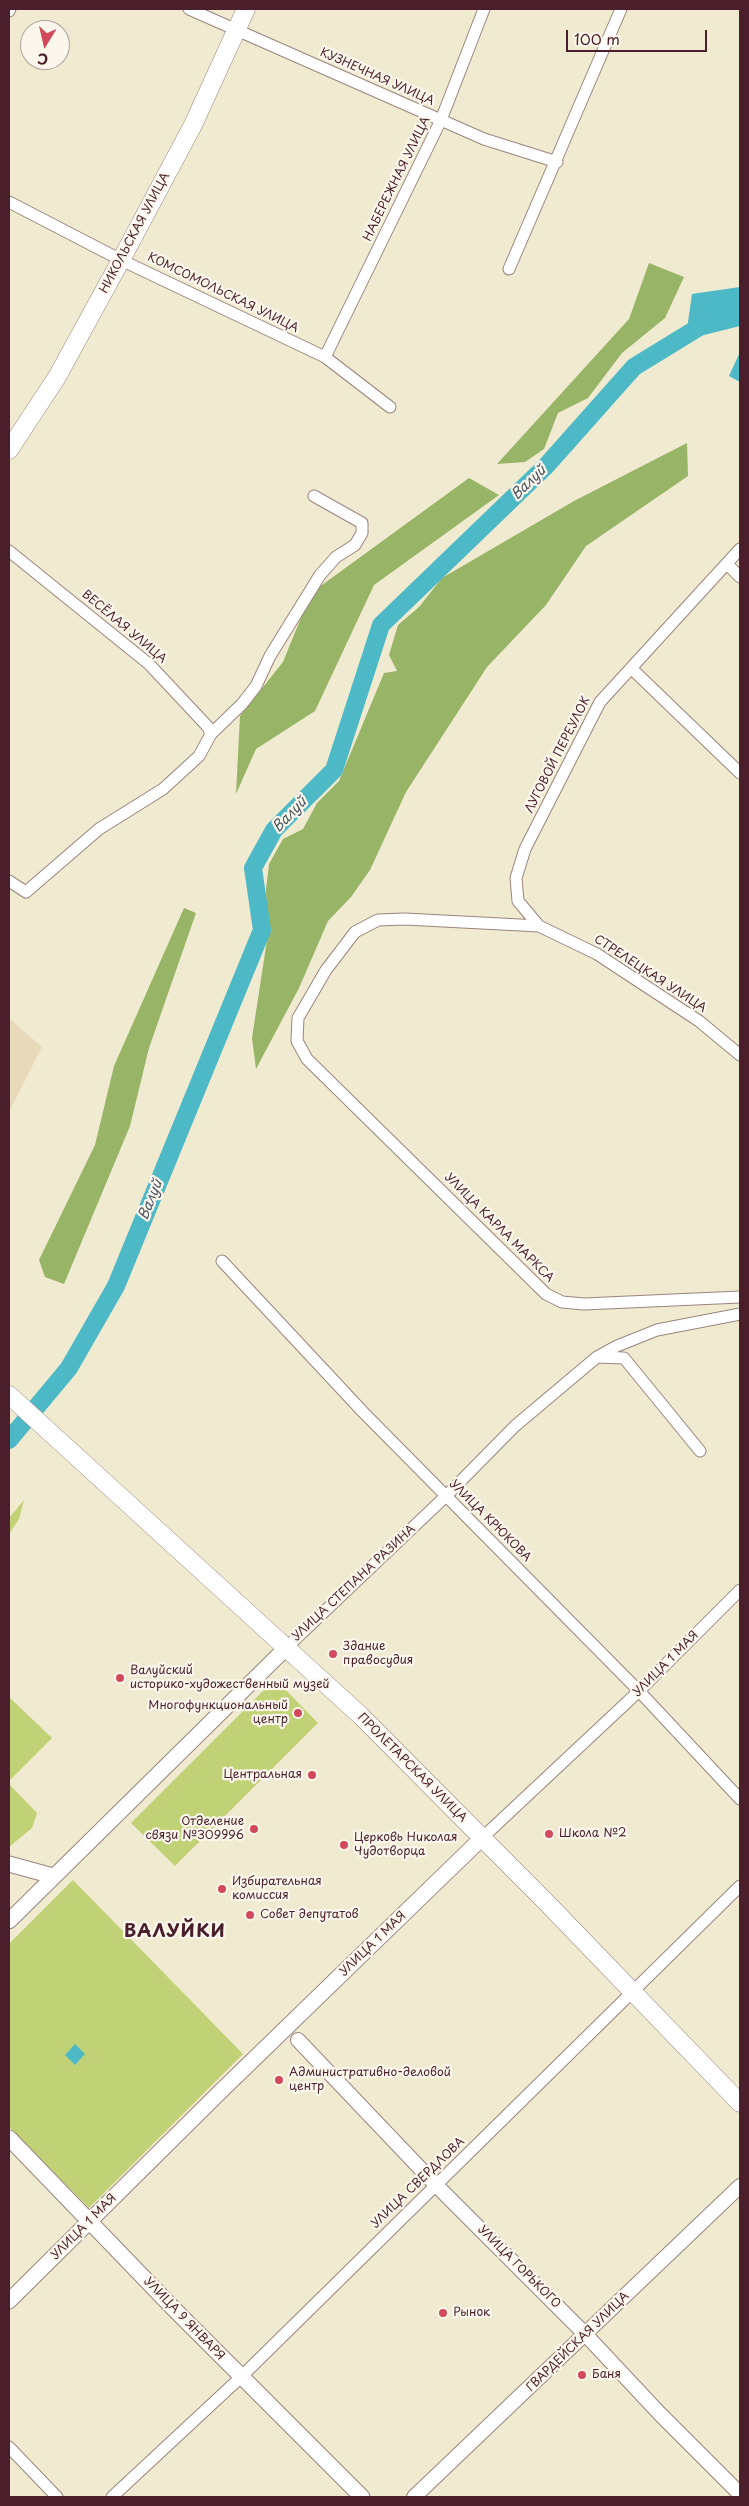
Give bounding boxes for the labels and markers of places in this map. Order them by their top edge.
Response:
place label: Здание правосудия [343,1640,413,1668]
marker: Здание правосудия [327,1648,339,1660]
place label: Валуйский историко-художественный музей [130,1664,330,1692]
marker: Валуйский историко-художественный музей [114,1672,126,1684]
place label: Многофункциональный центр [148,1699,288,1727]
marker: Многофункциональный центр [292,1707,304,1719]
place label: Центральная [223,1768,302,1782]
marker: Центральная [306,1769,318,1781]
place label: Отделение связи №309996 [145,1815,244,1843]
marker: Отделение связи №309996 [248,1823,260,1835]
place label: Школа №2 [559,1827,626,1841]
marker: Школа №2 [543,1828,555,1840]
place label: Церковь Николая Чудотворца [354,1831,457,1859]
marker: Церковь Николая Чудотворца [338,1839,350,1851]
place label: Избирательная комиссия [232,1875,322,1903]
marker: Избирательная комиссия [216,1883,228,1895]
place label: Совет депутатов [260,1908,359,1922]
marker: Совет депутатов [244,1909,256,1921]
place label: Административно-деловой центр [289,2066,451,2094]
marker: Административно-деловой центр [273,2074,285,2086]
place label: Рынок [453,2306,490,2320]
marker: Рынок [437,2307,449,2319]
place label: Баня [592,2368,621,2382]
marker: Баня [576,2369,588,2381]

